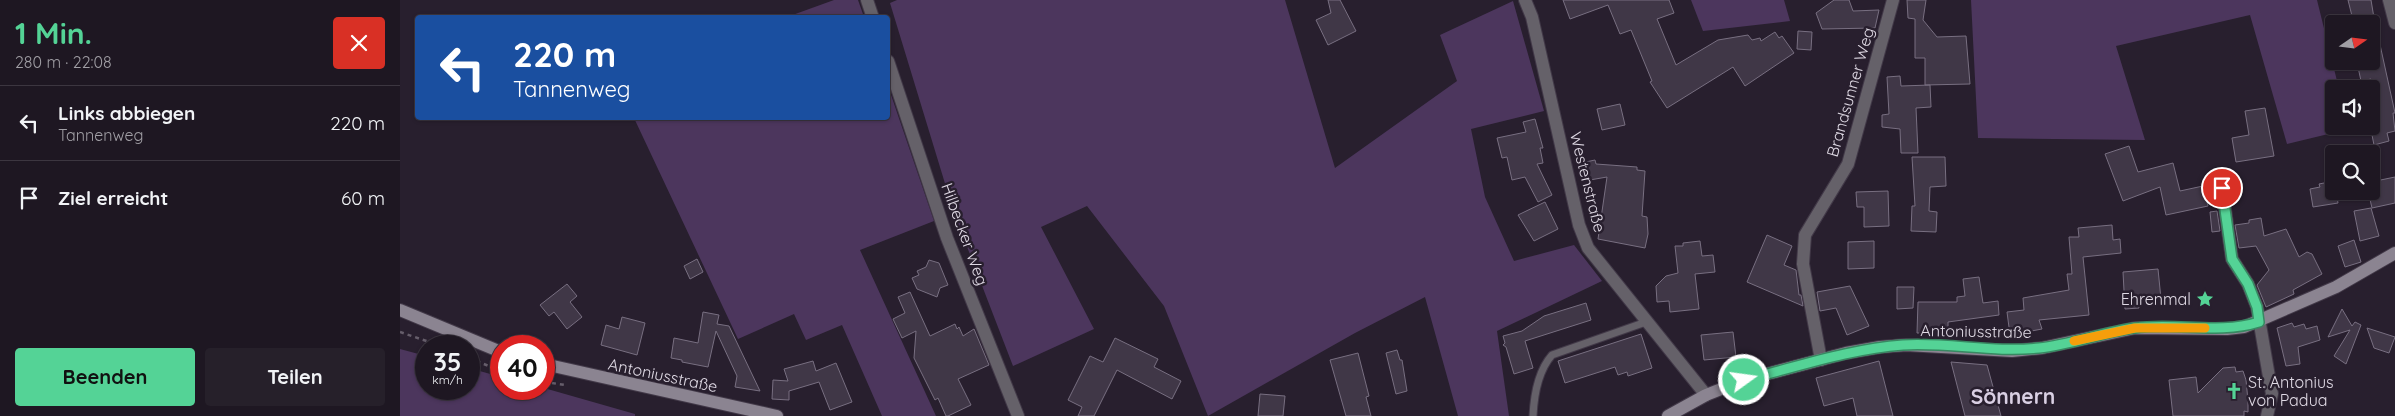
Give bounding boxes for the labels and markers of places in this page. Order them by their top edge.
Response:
pin [2201,167,2243,209]
place label: Ehrenmal [2121,289,2191,309]
place icon: Ehrenmal [2195,289,2215,309]
place label: St. Antonius von Padua [2248,372,2334,410]
church icon: St. Antonius von Padua [2224,381,2244,401]

